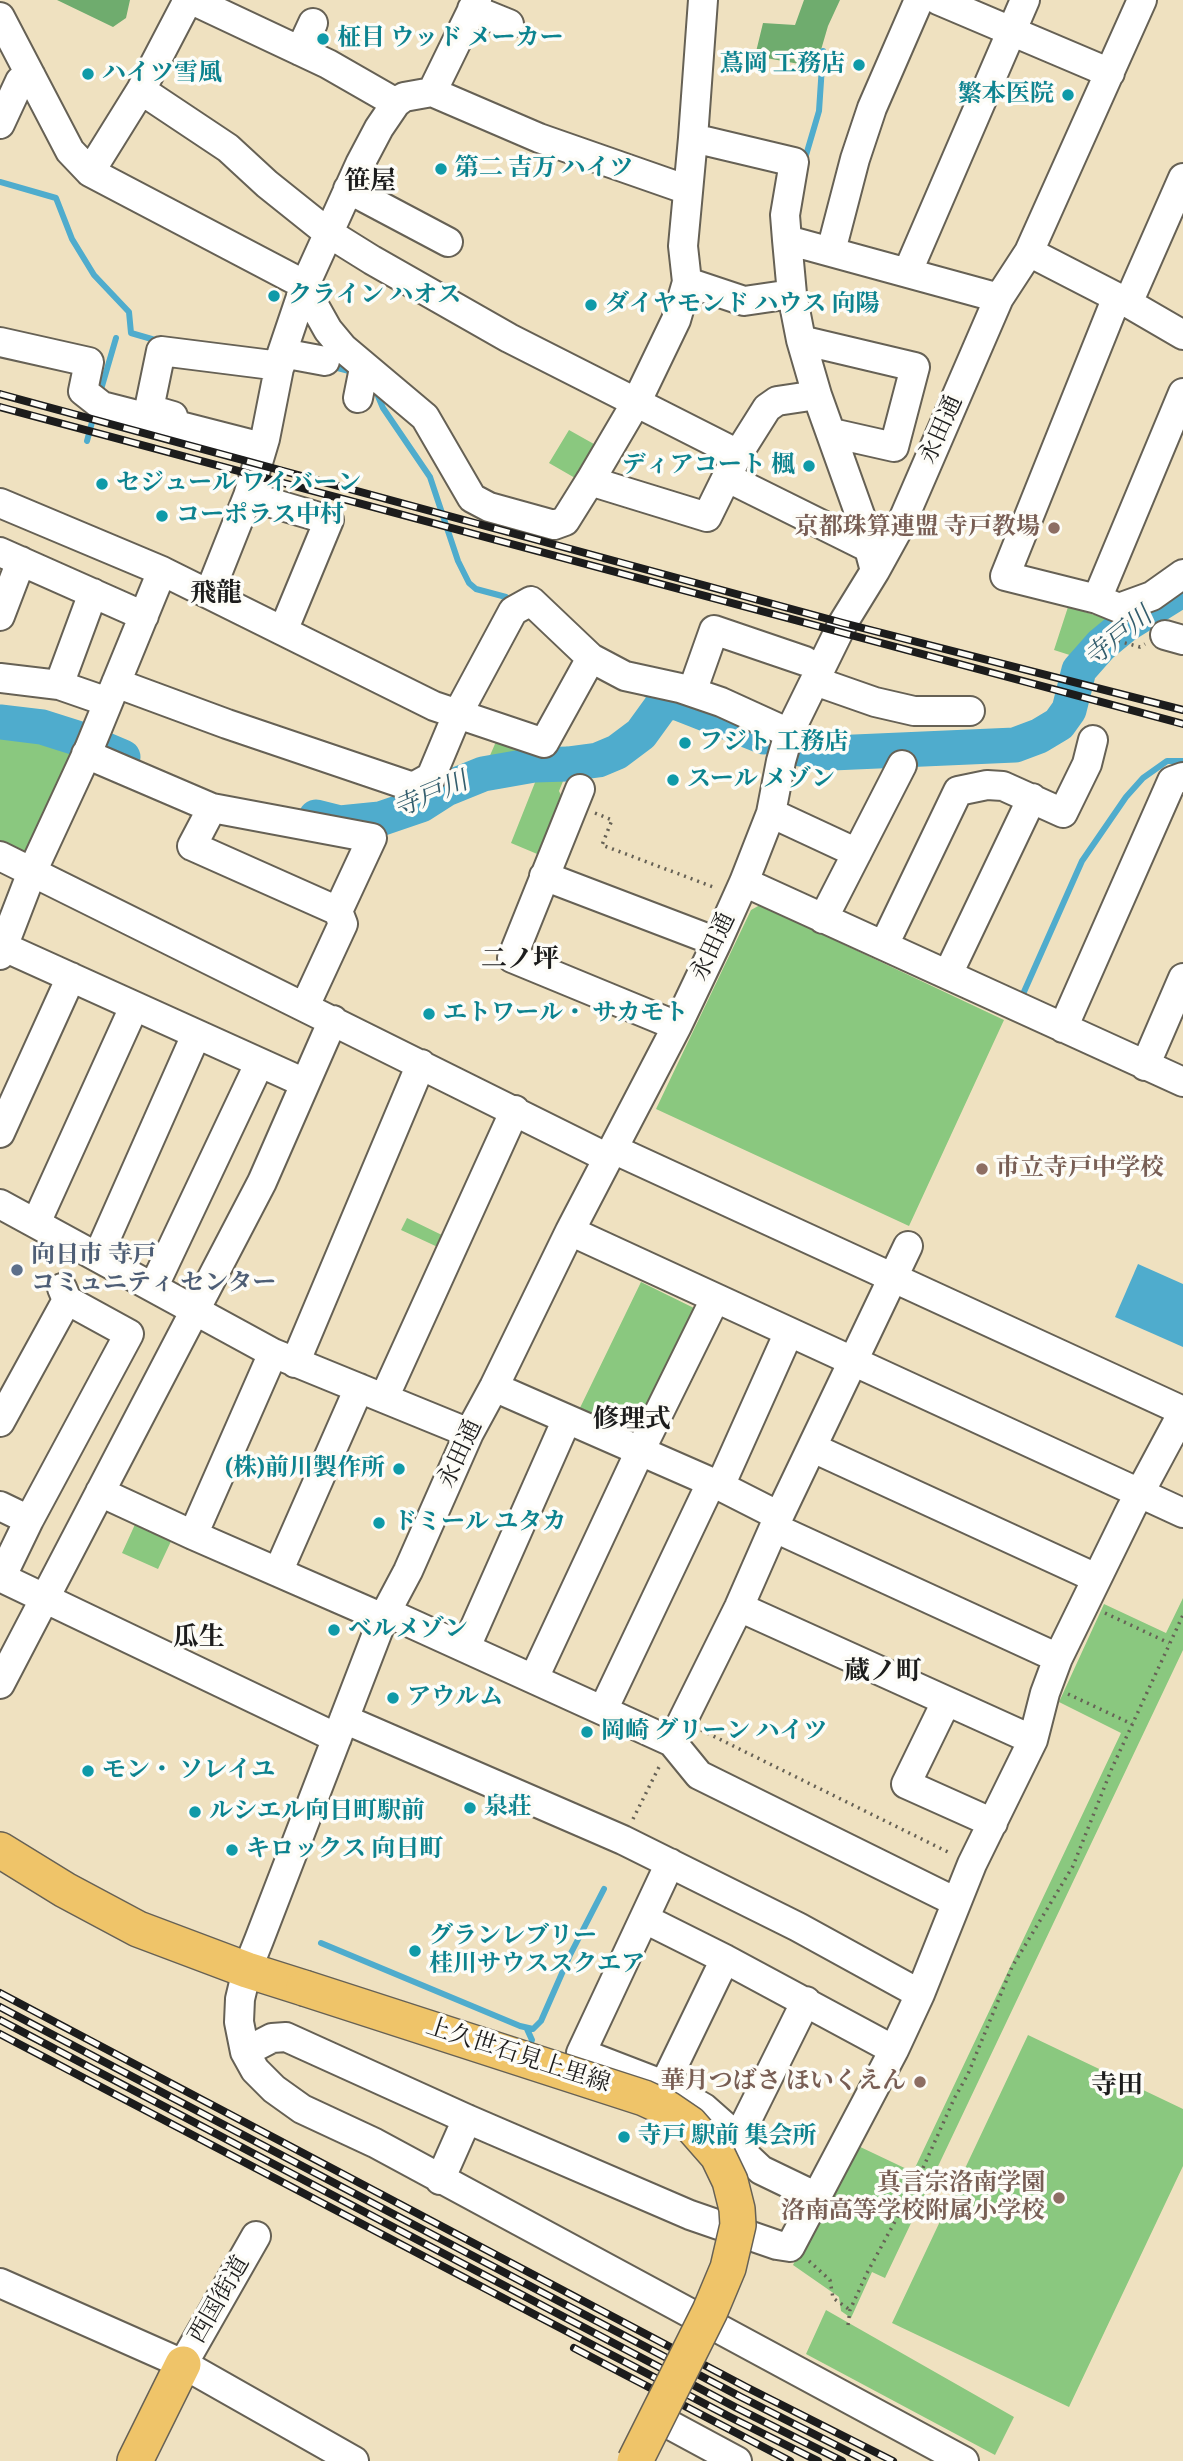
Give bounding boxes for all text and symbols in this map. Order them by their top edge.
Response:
place label: 柾目 ウッド メーカー [337,25,564,53]
marker: 柾目 ウッド メーカー [315,31,331,47]
place label: 蔦岡 工務店 [720,51,845,79]
marker: 蔦岡 工務店 [851,57,867,73]
place label: ハイツ雪風 [102,60,222,88]
marker: ハイツ雪風 [80,66,96,82]
place label: 繁本医院 [958,81,1054,109]
marker: 繁本医院 [1060,87,1076,103]
place label: 第二 吉万 ハイツ [455,155,634,183]
marker: 第二 吉万 ハイツ [433,161,449,177]
district label: 笹屋 [344,166,396,198]
place label: クライン ハオス [288,282,461,310]
marker: クライン ハオス [266,288,282,304]
place label: ダイヤモンド ハウス 向陽 [605,291,880,319]
marker: ダイヤモンド ハウス 向陽 [583,297,599,313]
street label: 永田通 [914,391,970,469]
place label: ディアコート 楓 [622,452,795,480]
marker: ディアコート 楓 [801,458,817,474]
place label: セジュール ワイバーン [116,470,361,498]
marker: セジュール ワイバーン [94,476,110,492]
place label: コーポラス中村 [176,502,344,530]
marker: コーポラス中村 [154,508,170,524]
place label: 京都珠算連盟 寺戸教場 [795,514,1040,542]
marker: 京都珠算連盟 寺戸教場 [1046,520,1062,536]
district label: 飛龍 [190,578,242,610]
water label: 寺戸川 [1079,601,1159,675]
place label: フジト 工務店 [699,729,848,757]
marker: フジト 工務店 [677,735,693,751]
water label: 寺戸川 [389,766,473,826]
place label: スール メゾン [687,766,835,794]
marker: スール メゾン [665,772,681,788]
street label: 永田通 [686,908,742,986]
district label: 二ノ坪 [481,944,559,976]
place label: エトワール・ サカモト [443,1000,688,1028]
marker: エトワール・ サカモト [421,1006,437,1022]
place label: 市立寺戸中学校 [996,1155,1164,1183]
marker: 市立寺戸中学校 [974,1161,990,1177]
place label: 向日市 寺戸 コミュニティ センター [31,1242,276,1298]
marker: 向日市 寺戸 コミュニティ センター [9,1262,25,1278]
district label: 修理式 [593,1404,671,1436]
street label: 永田通 [433,1415,489,1493]
place label: (株)前川製作所 [225,1455,385,1483]
marker: (株)前川製作所 [391,1461,407,1477]
place label: ドミール ユタカ [393,1509,566,1537]
marker: ドミール ユタカ [371,1515,387,1531]
place label: ベルメゾン [348,1616,468,1644]
district label: 瓜生 [173,1622,225,1654]
marker: ベルメゾン [326,1622,342,1638]
district label: 蔵ノ町 [844,1656,922,1688]
place label: アウルム [407,1684,503,1712]
marker: アウルム [385,1690,401,1706]
place label: 岡崎 グリーン ハイツ [601,1718,828,1746]
marker: 岡崎 グリーン ハイツ [579,1724,595,1740]
place label: モン・ ソレイユ [102,1757,275,1785]
marker: モン・ ソレイユ [80,1763,96,1779]
place label: 泉荘 [484,1794,532,1822]
place label: ルシエル向日町駅前 [209,1798,425,1826]
marker: 泉荘 [462,1800,478,1816]
marker: ルシエル向日町駅前 [187,1804,203,1820]
place label: キロックス 向日町 [246,1836,443,1864]
marker: キロックス 向日町 [224,1842,240,1858]
place label: グランレブリー 桂川サウススクエア [429,1923,645,1979]
marker: グランレブリー 桂川サウススクエア [407,1943,423,1959]
street label: 上久世石見上里線 [422,2013,614,2099]
place label: 華月つばさ ほいくえん [661,2068,906,2096]
district label: 寺田 [1091,2070,1143,2102]
marker: 華月つばさ ほいくえん [912,2074,928,2090]
place label: 寺戸 駅前 集会所 [638,2123,817,2151]
marker: 寺戸 駅前 集会所 [616,2129,632,2145]
place label: 真言宗洛南学園 洛南高等学校附属小学校 [781,2170,1045,2226]
marker: 真言宗洛南学園 洛南高等学校附属小学校 [1051,2190,1067,2206]
street label: 西国街道 [184,2251,256,2349]

